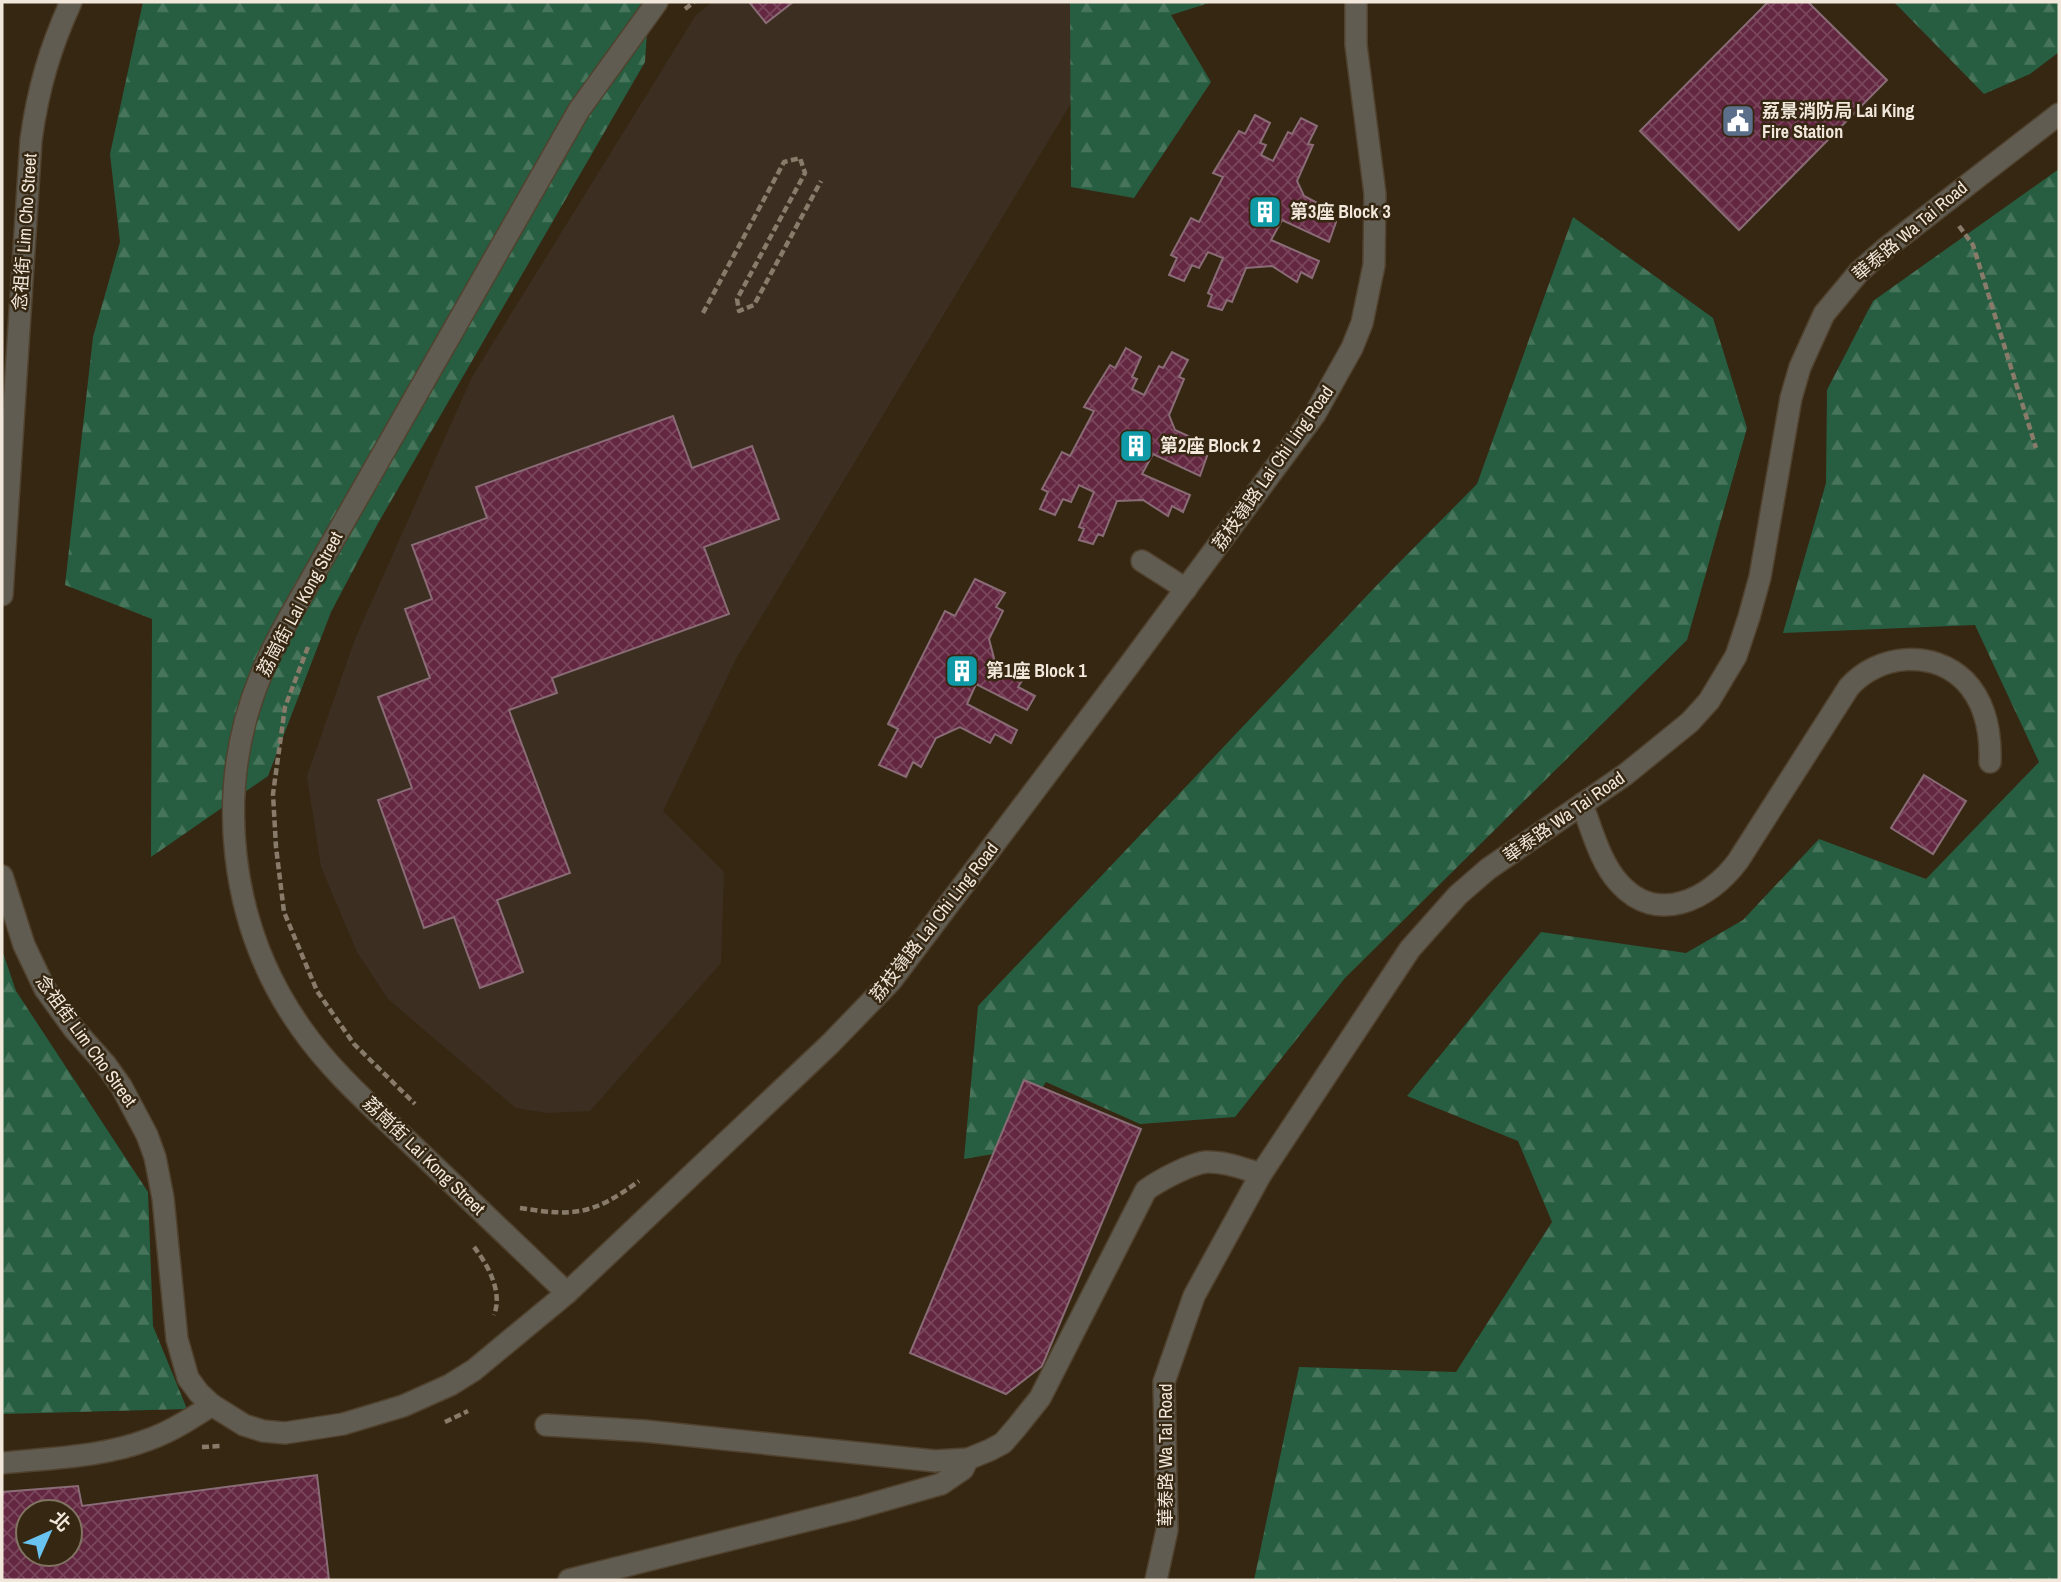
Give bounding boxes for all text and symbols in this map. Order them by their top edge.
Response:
place label: 荔景消防局 Lai King Fire Station [1762,98,1914,144]
public building icon: 荔景消防局 Lai King Fire Station [1719,102,1757,140]
street label: 念祖街 Lim Cho Street [7,153,42,311]
street label: 華泰路 Wa Tai Road [1847,175,1972,286]
building icon: 第3座 Block 3 [1246,193,1284,231]
place label: 第3座 Block 3 [1290,199,1391,224]
street label: 荔枝嶺路 Lai Chi Ling Road [1206,380,1339,555]
building icon: 第2座 Block 2 [1117,427,1155,465]
place label: 第2座 Block 2 [1160,433,1261,458]
street label: 荔崗街 Lai Kong Street [251,527,348,681]
building icon: 第1座 Block 1 [943,652,981,690]
place label: 第1座 Block 1 [986,658,1088,683]
street label: 華泰路 Wa Tai Road [1498,765,1629,868]
street label: 荔枝嶺路 Lai Chi Ling Road [863,837,1004,1007]
street label: 念祖街 Lim Cho Street [30,970,143,1112]
street label: 荔崗街 Lai Kong Street [358,1091,491,1220]
street label: 華泰路 Wa Tai Road [1153,1384,1178,1526]
north arrow [14,1498,84,1568]
text: 北 [45,1505,77,1537]

